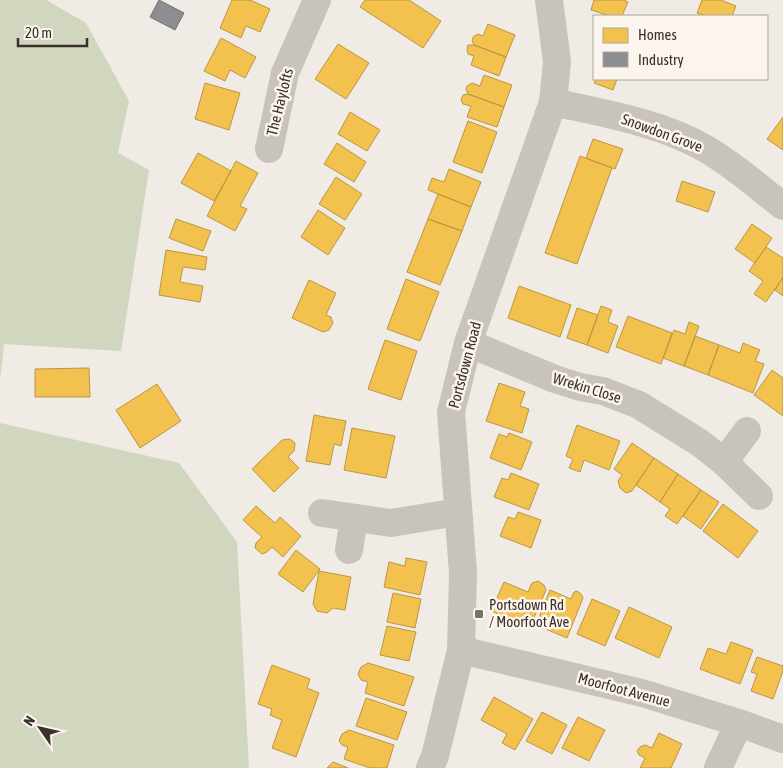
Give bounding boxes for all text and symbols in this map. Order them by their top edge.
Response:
scale bar [18,15,86,47]
legend [593,15,768,80]
text: 20 m [25,24,52,41]
text: Homes [638,26,677,43]
text: Industry [638,51,684,68]
street label: The Haylofts [263,66,296,137]
street label: Snowdon Grove [619,110,705,155]
street label: Portsdown Road [445,320,484,410]
street label: Wrekin Close [551,369,624,406]
place label: Portsdown Rd / Moorfoot Ave [489,596,570,630]
marker: Portsdown Rd / Moorfoot Ave [473,608,485,620]
street label: Moorfoot Avenue [576,669,672,710]
north arrow [15,703,65,753]
text: N [20,713,38,729]

